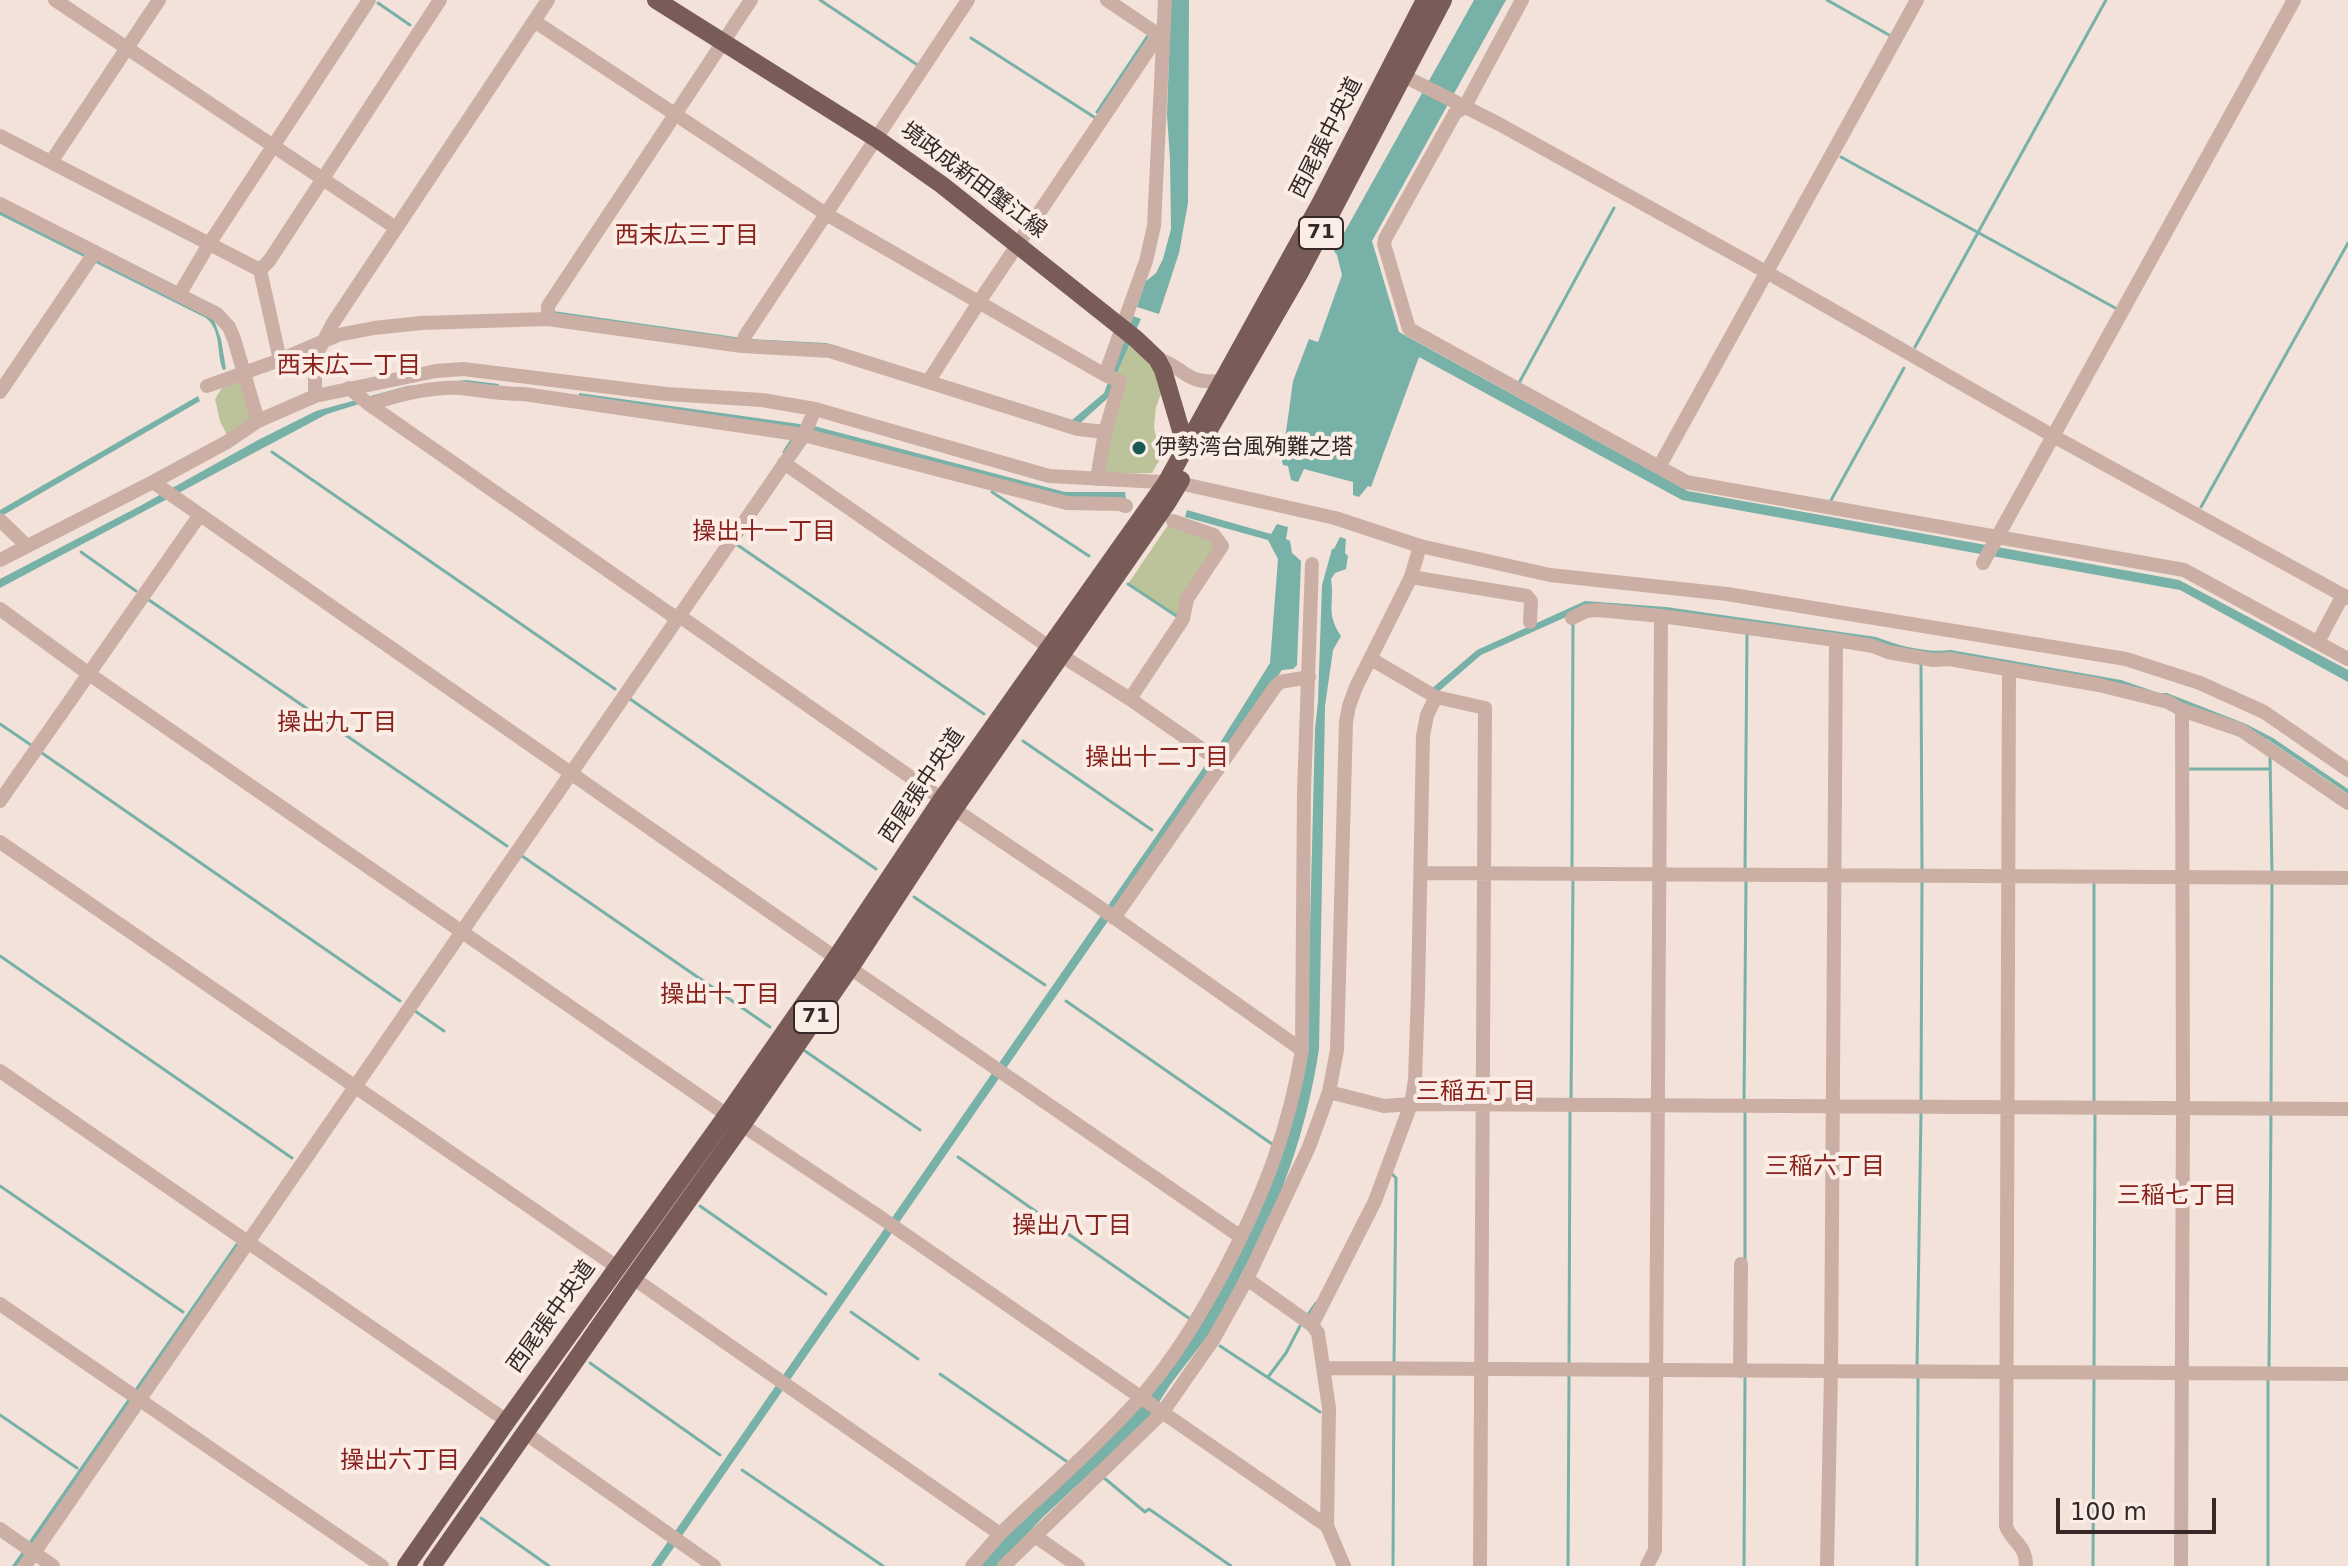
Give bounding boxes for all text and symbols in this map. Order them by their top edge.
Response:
street label: 西尾張中央道 [1285,73,1369,203]
street label: 境政成新田蟹江線 [895,117,1051,245]
road number: 71 [1299,217,1343,249]
district label: 西末広三丁目 [615,223,759,251]
district label: 西末広一丁目 [277,353,421,381]
place label: 伊勢湾台風殉難之塔 [1155,435,1353,461]
marker: 伊勢湾台風殉難之塔 [1130,439,1148,457]
district label: 操出十一丁目 [692,519,836,547]
district label: 操出九丁目 [277,710,397,738]
street label: 西尾張中央道 [875,724,971,848]
district label: 操出十二丁目 [1085,745,1229,773]
district label: 操出十丁目 [660,982,780,1010]
road number: 71 [794,1001,838,1033]
district label: 三稲五丁目 [1416,1079,1536,1107]
district label: 三稲六丁目 [1765,1154,1885,1182]
district label: 三稲七丁目 [2117,1183,2237,1211]
district label: 操出八丁目 [1012,1213,1132,1241]
street label: 西尾張中央道 [503,1256,601,1378]
district label: 操出六丁目 [340,1448,460,1476]
scale bar [2060,1482,2220,1532]
text: 100 m [2070,1498,2147,1526]

